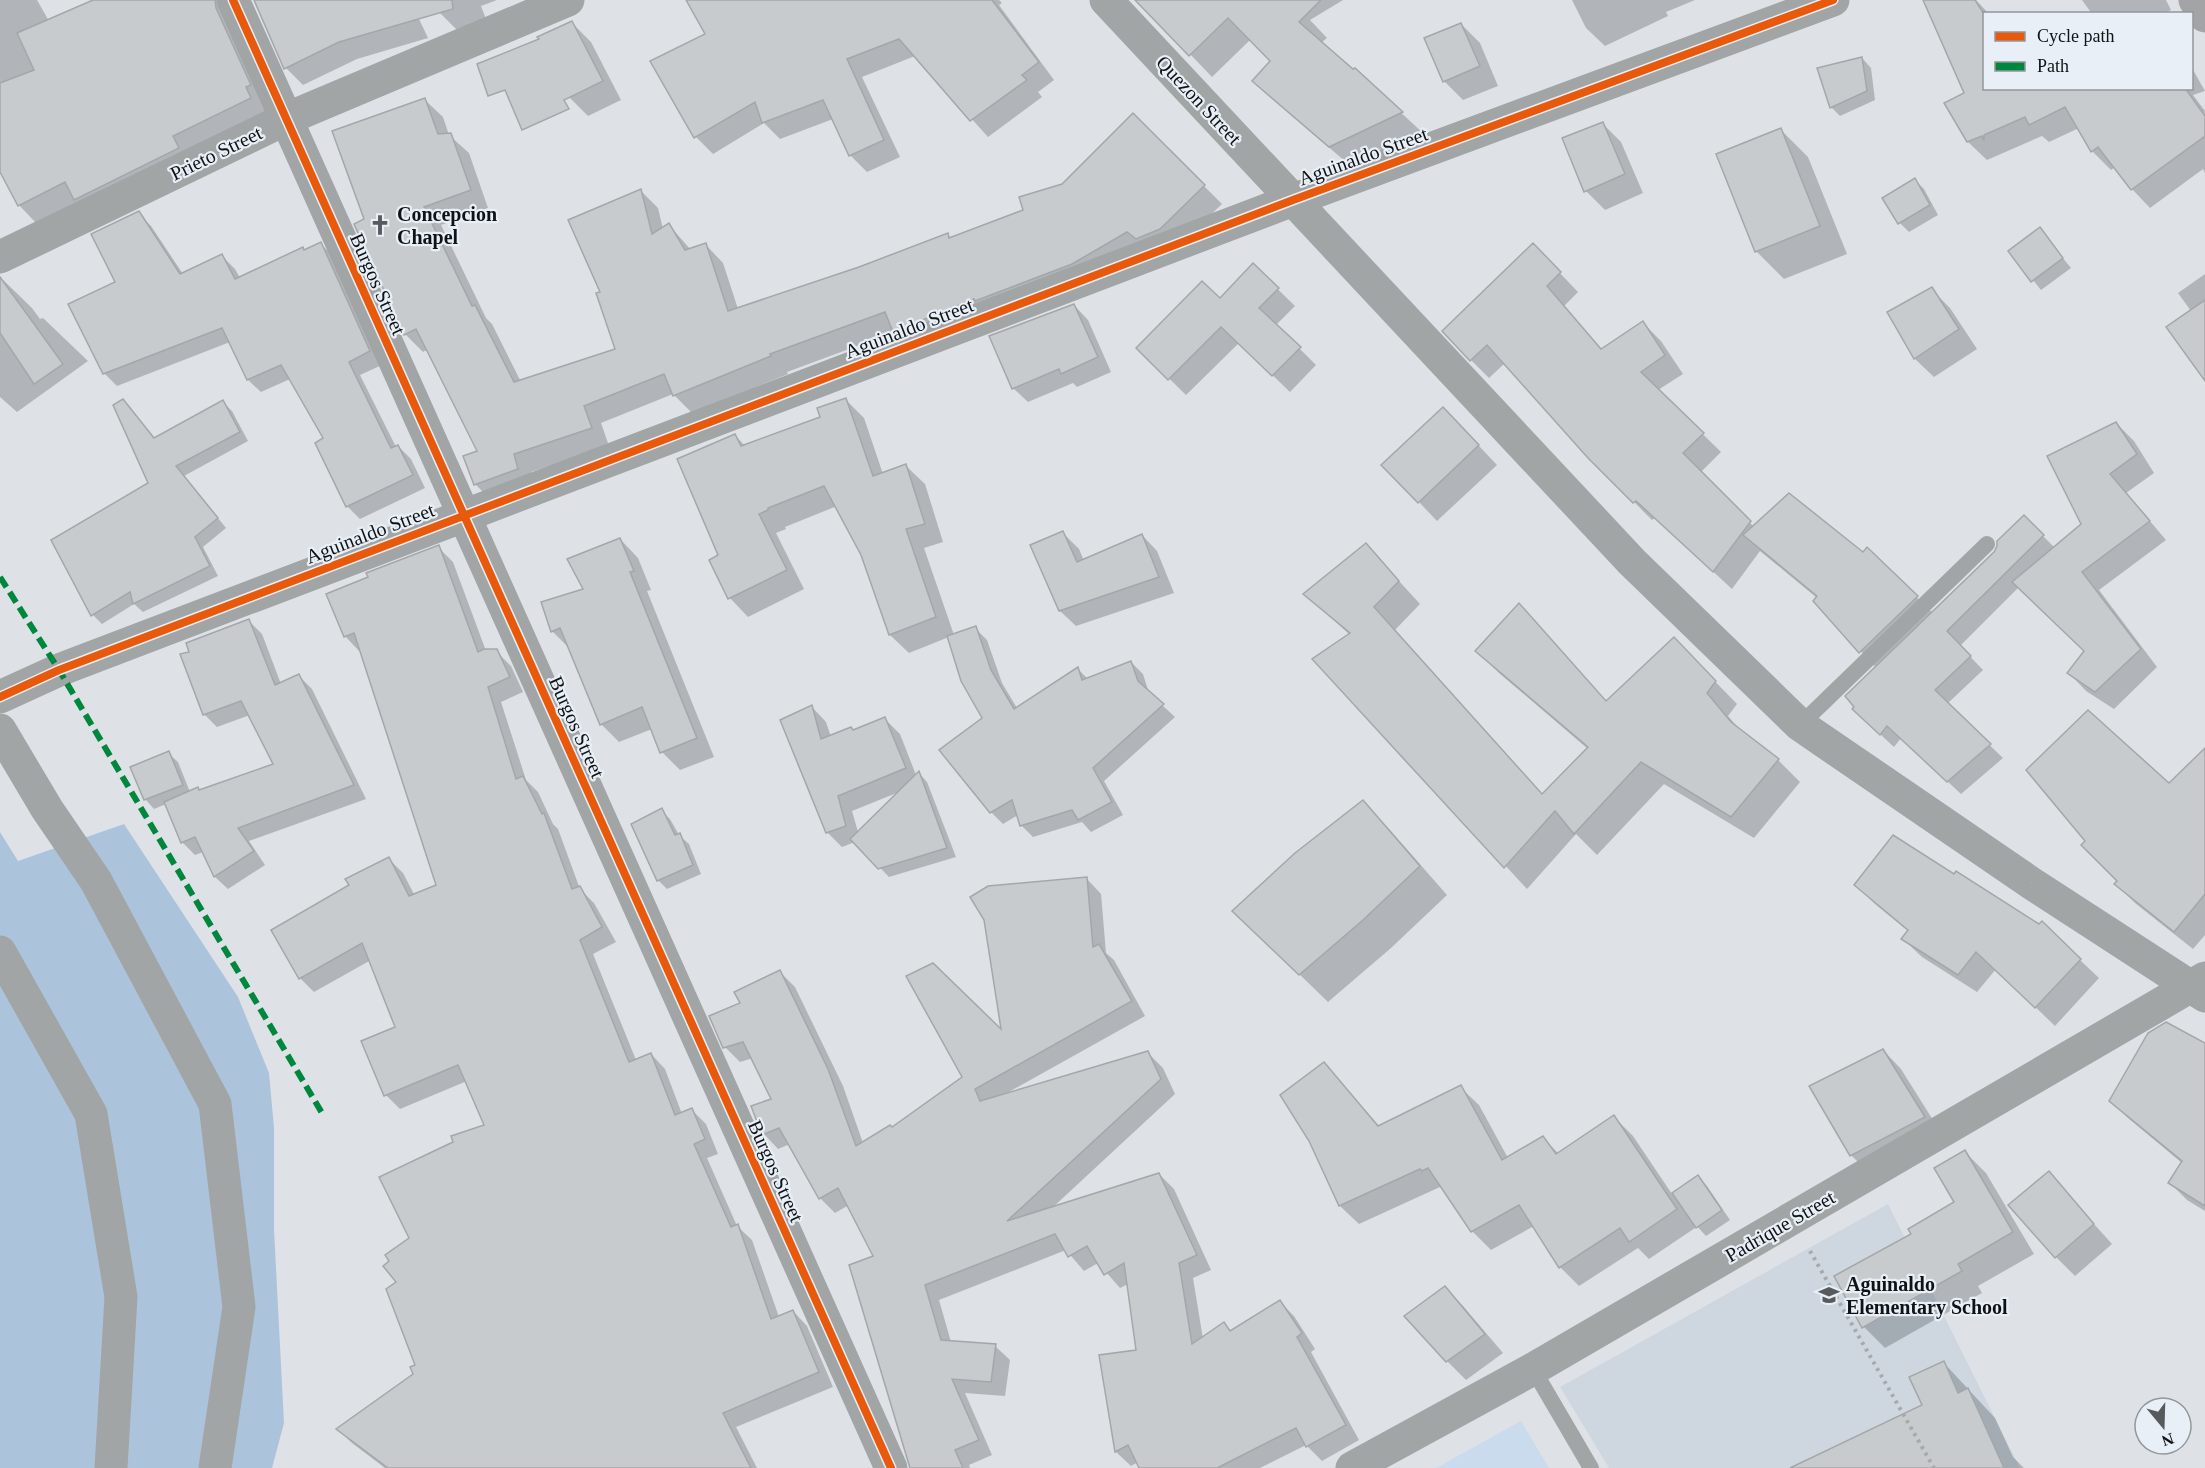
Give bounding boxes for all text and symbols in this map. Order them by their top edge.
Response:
legend [1983,12,2193,90]
text: Cycle path [2037,26,2114,46]
street label: Quezon Street [1152,51,1246,149]
text: Path [2037,56,2069,76]
street label: Prieto Street [166,121,266,185]
street label: Aguinaldo Street [1295,122,1431,191]
place label: Concepcion Chapel [397,203,497,249]
church icon: Concepcion Chapel [368,213,392,237]
street label: Burgos Street [345,230,410,339]
street label: Aguinaldo Street [842,293,977,364]
street label: Aguinaldo Street [303,498,438,569]
street label: Burgos Street [544,673,609,782]
street label: Burgos Street [743,1117,808,1226]
street label: Padrique Street [1721,1186,1840,1267]
place label: Aguinaldo Elementary School [1846,1273,2008,1319]
school or university icon: Aguinaldo Elementary School [1817,1283,1841,1307]
north arrow [2133,1396,2193,1456]
text: N [2159,1430,2176,1450]

